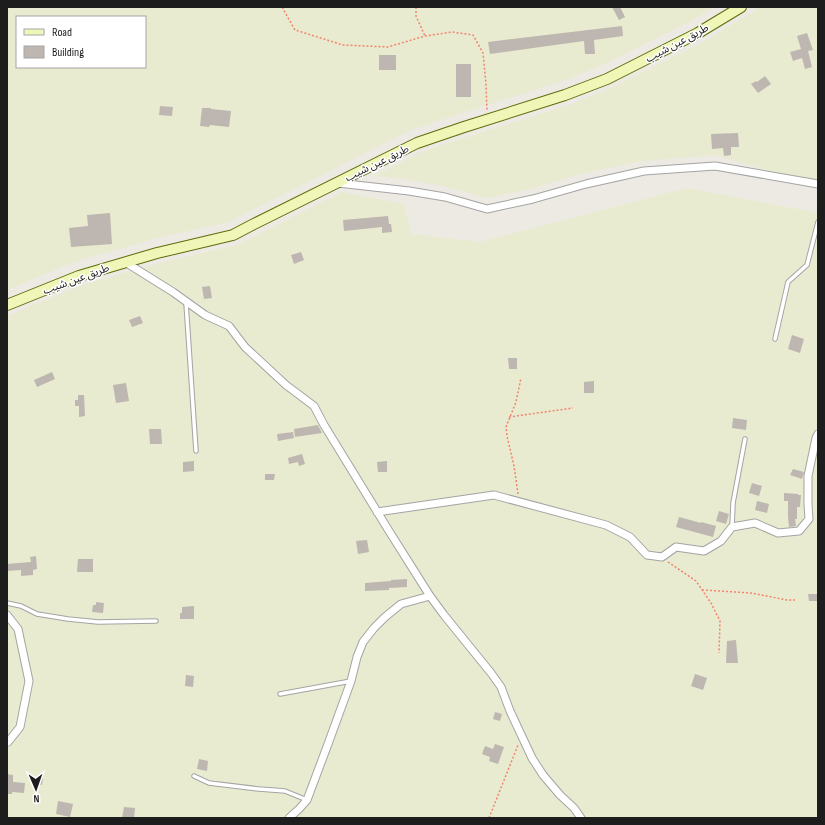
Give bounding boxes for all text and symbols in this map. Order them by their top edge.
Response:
legend [16,16,146,68]
street label: طريق عين شيب [643,21,711,65]
text: Road [52,25,72,40]
text: Building [52,45,84,60]
street label: طريق عين شيب [343,142,411,184]
street label: طريق عين شيب [41,261,111,297]
north arrow [16,769,56,809]
text: N [33,792,39,805]

